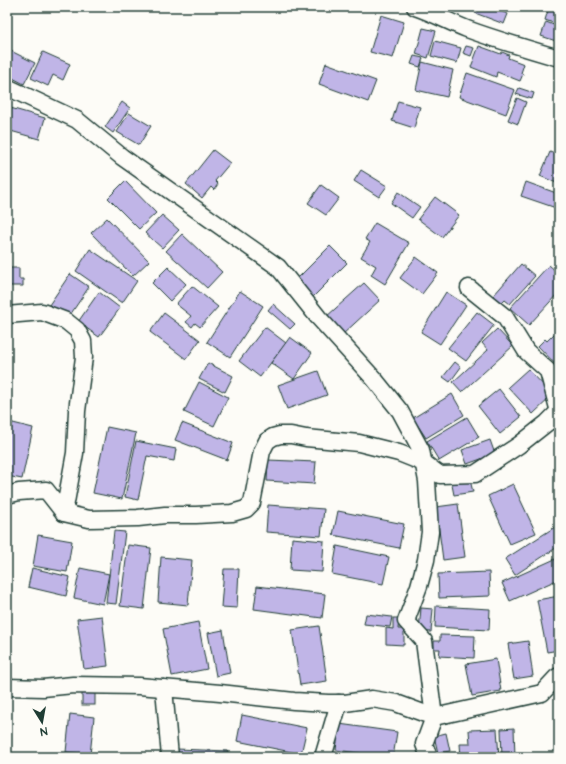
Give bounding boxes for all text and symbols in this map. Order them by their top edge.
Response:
north arrow [22,702,62,742]
text: N [39,723,49,739]

